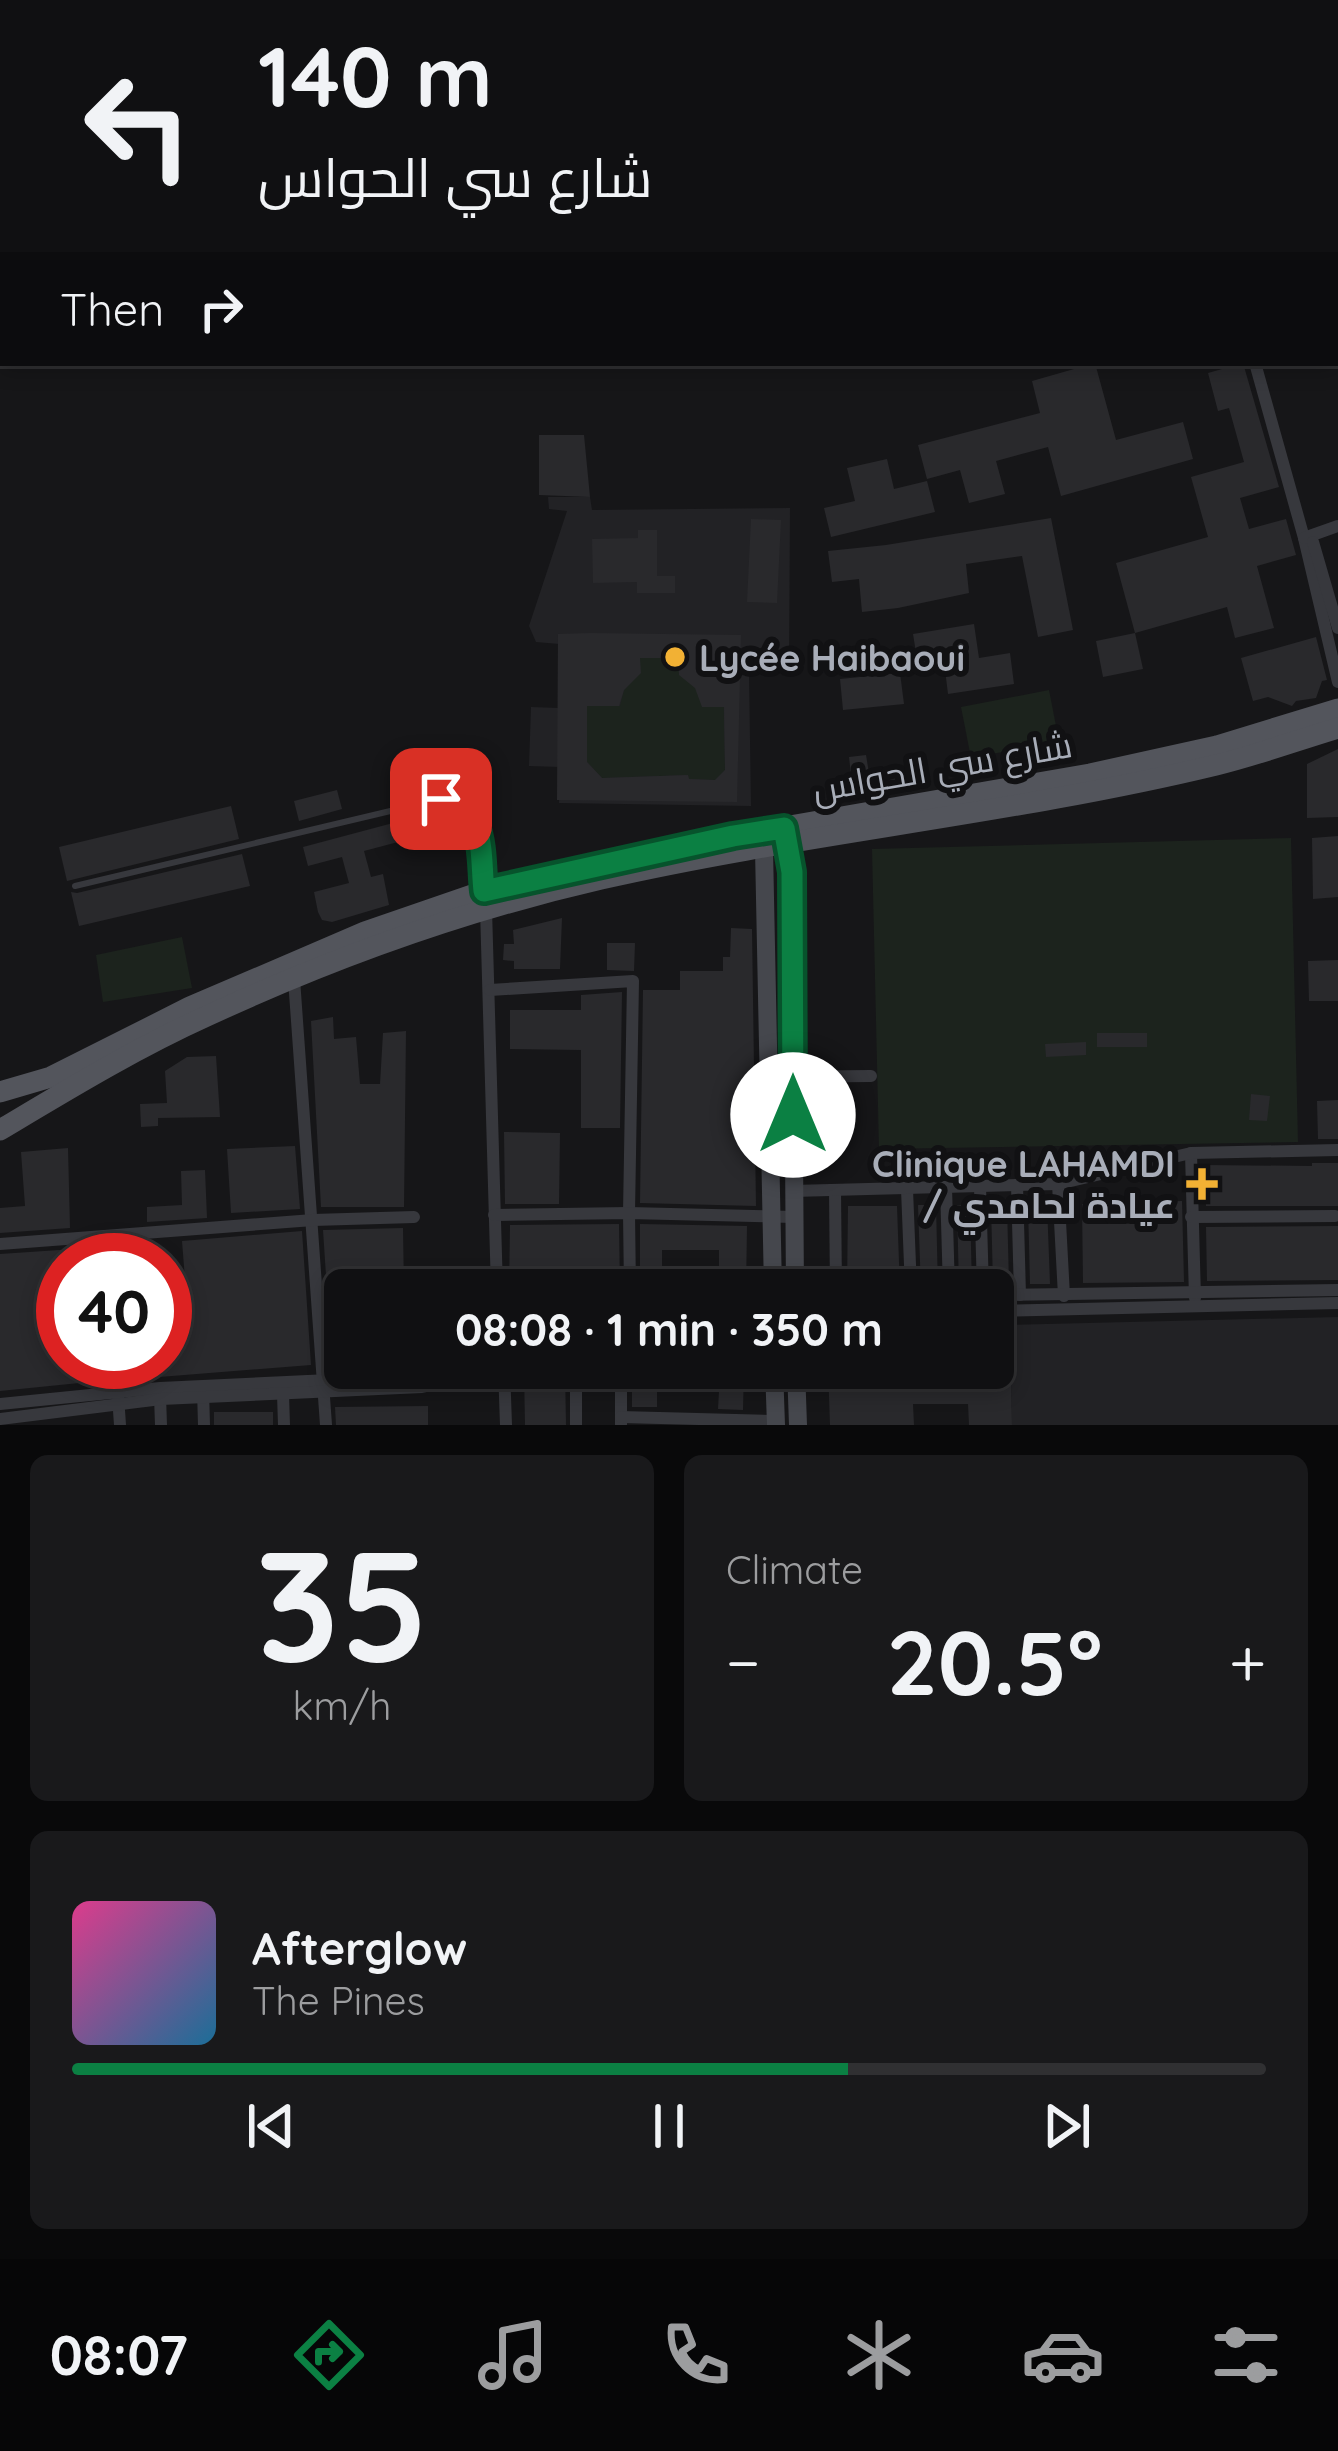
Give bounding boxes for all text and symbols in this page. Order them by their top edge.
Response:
text: 140 m [258,23,493,128]
icon: left [60,48,216,204]
text: شارع سي الحواس [258,143,652,211]
icon: right [188,276,254,342]
text: Then [60,281,164,337]
place label: Lycée Haibaoui [699,635,965,680]
marker: Lycée Haibaoui [662,644,688,670]
street label: شارع سي الحواس [809,721,1076,816]
pin [390,748,492,850]
icon: arrive [408,766,474,832]
position arrow [730,1052,856,1178]
place label: Clinique LAHAMDI / عيادة لحامدي [872,1141,1175,1235]
marker: Clinique LAHAMDI / عيادة لحامدي [1186,1168,1218,1200]
speed limit sign: 40 [36,1233,192,1389]
text: 08:08 · 1 min · 350 m [455,1301,883,1357]
text: 35 [255,1505,429,1700]
text: Climate [726,1545,863,1594]
text: 20.5° [887,1605,1103,1718]
text: − [726,1620,760,1703]
text: + [1229,1620,1266,1703]
text: km/h [293,1681,391,1730]
text: Afterglow [252,1920,467,1976]
text: The Pines [252,1976,425,2025]
icon: previous [238,2093,304,2159]
icon: pause [636,2093,702,2159]
icon: next [1034,2093,1100,2159]
icon: directions [287,2313,371,2397]
icon: music [471,2313,555,2397]
icon: phone [654,2313,738,2397]
icon: climate [837,2313,921,2397]
icon: car [1021,2313,1105,2397]
icon: filters [1204,2313,1288,2397]
text: 08:07 [50,2321,188,2389]

